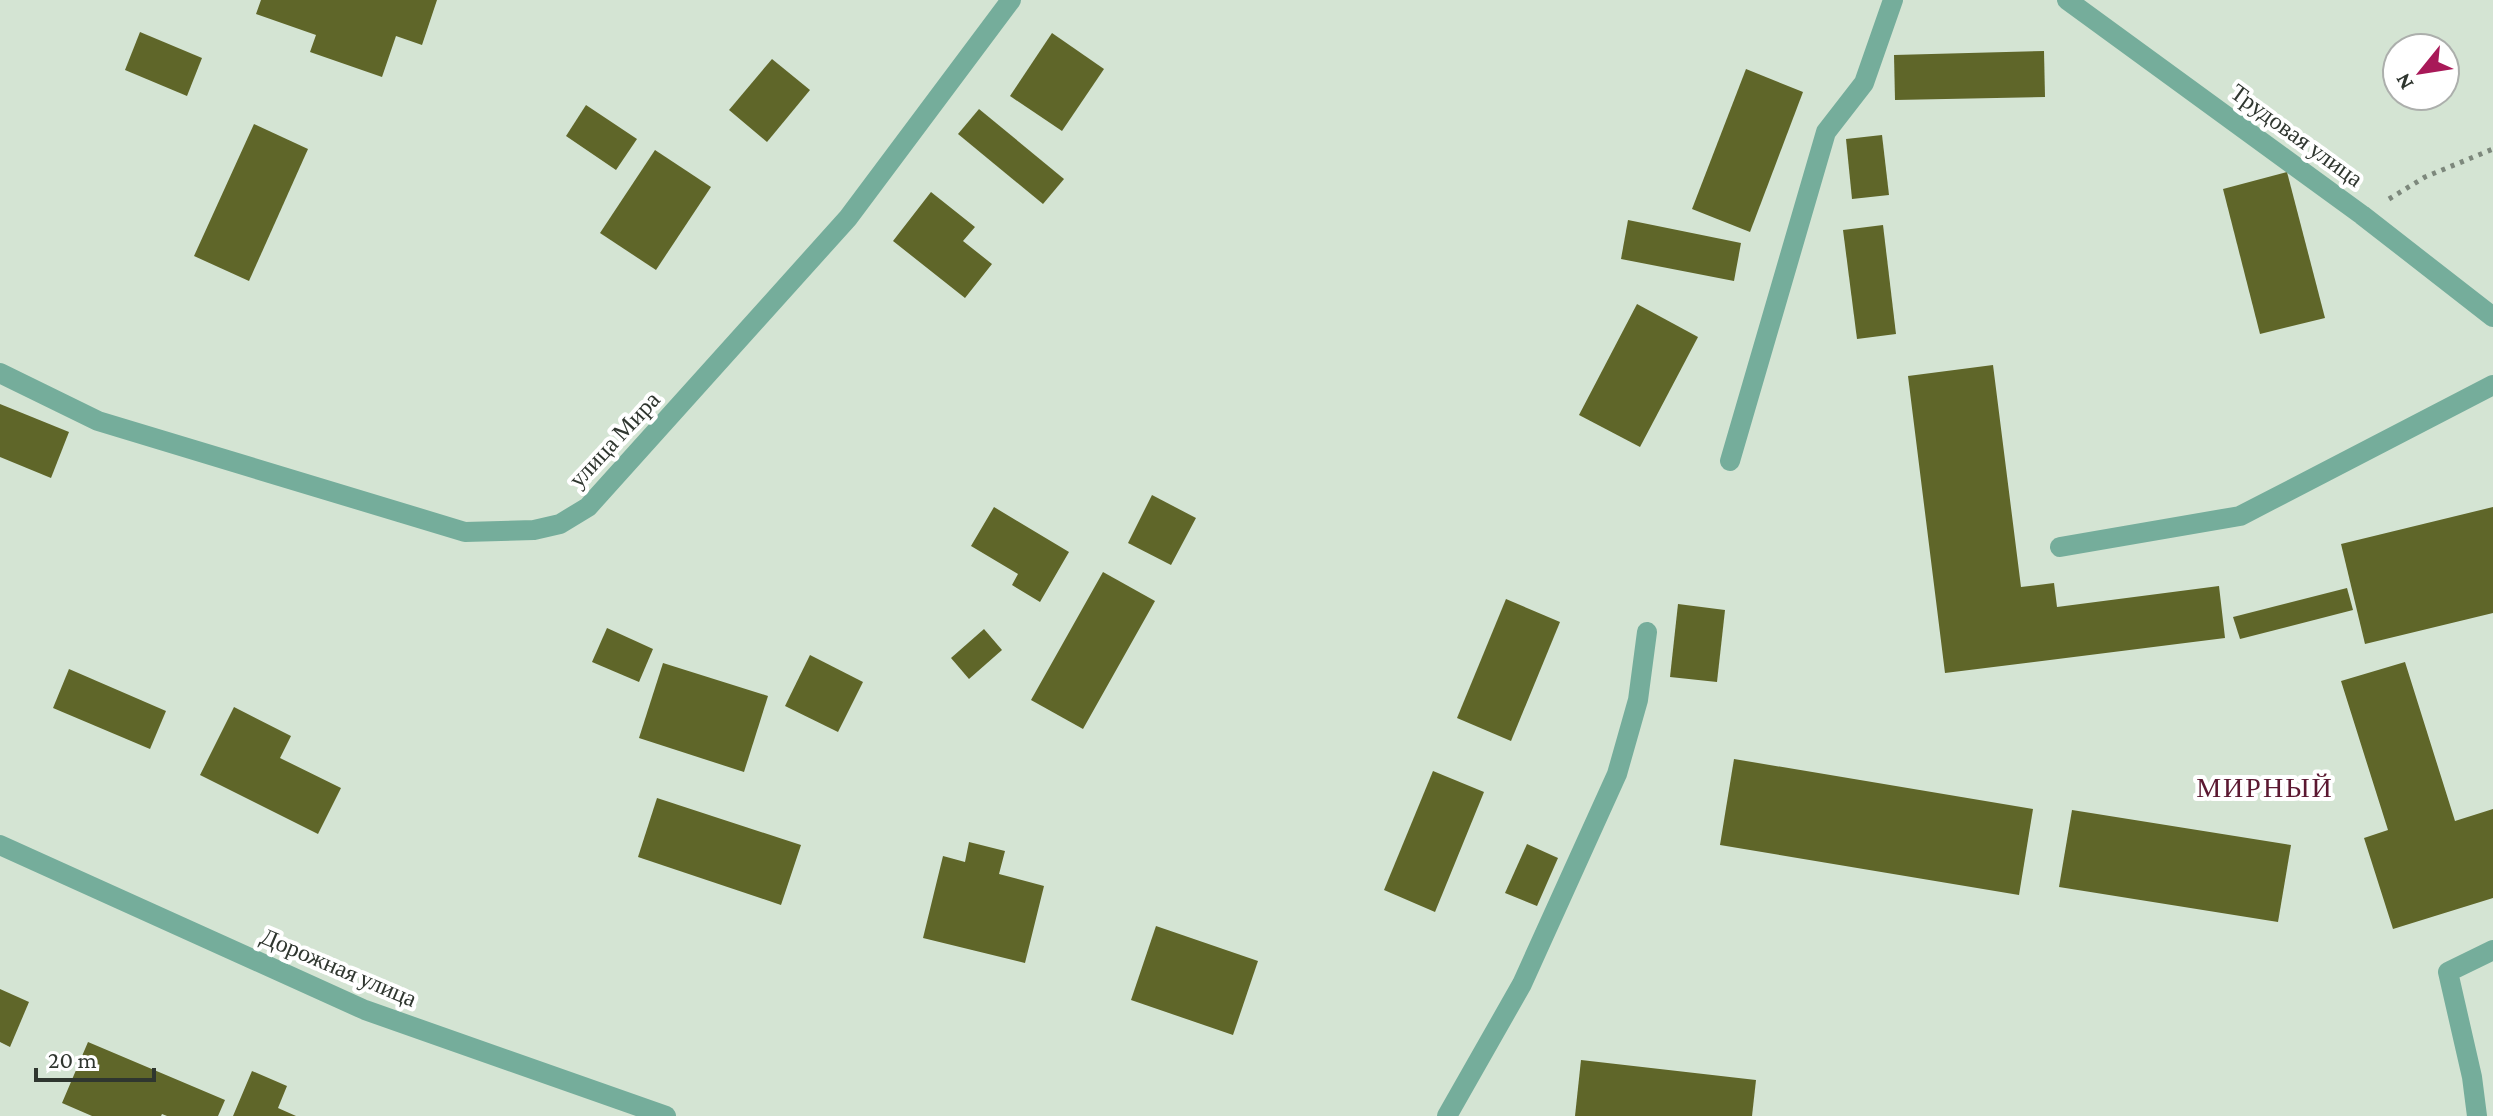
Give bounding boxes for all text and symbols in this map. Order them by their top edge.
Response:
north arrow [2381,32,2461,112]
text: N [2390,69,2419,94]
street label: Трудовая улица [2226,78,2369,192]
street label: улица Мира [563,385,665,492]
district label: МИРНЫЙ [2196,772,2334,803]
street label: Дорожная улица [257,922,421,1012]
scale bar [36,1032,154,1082]
text: 20 m [48,1046,97,1073]

